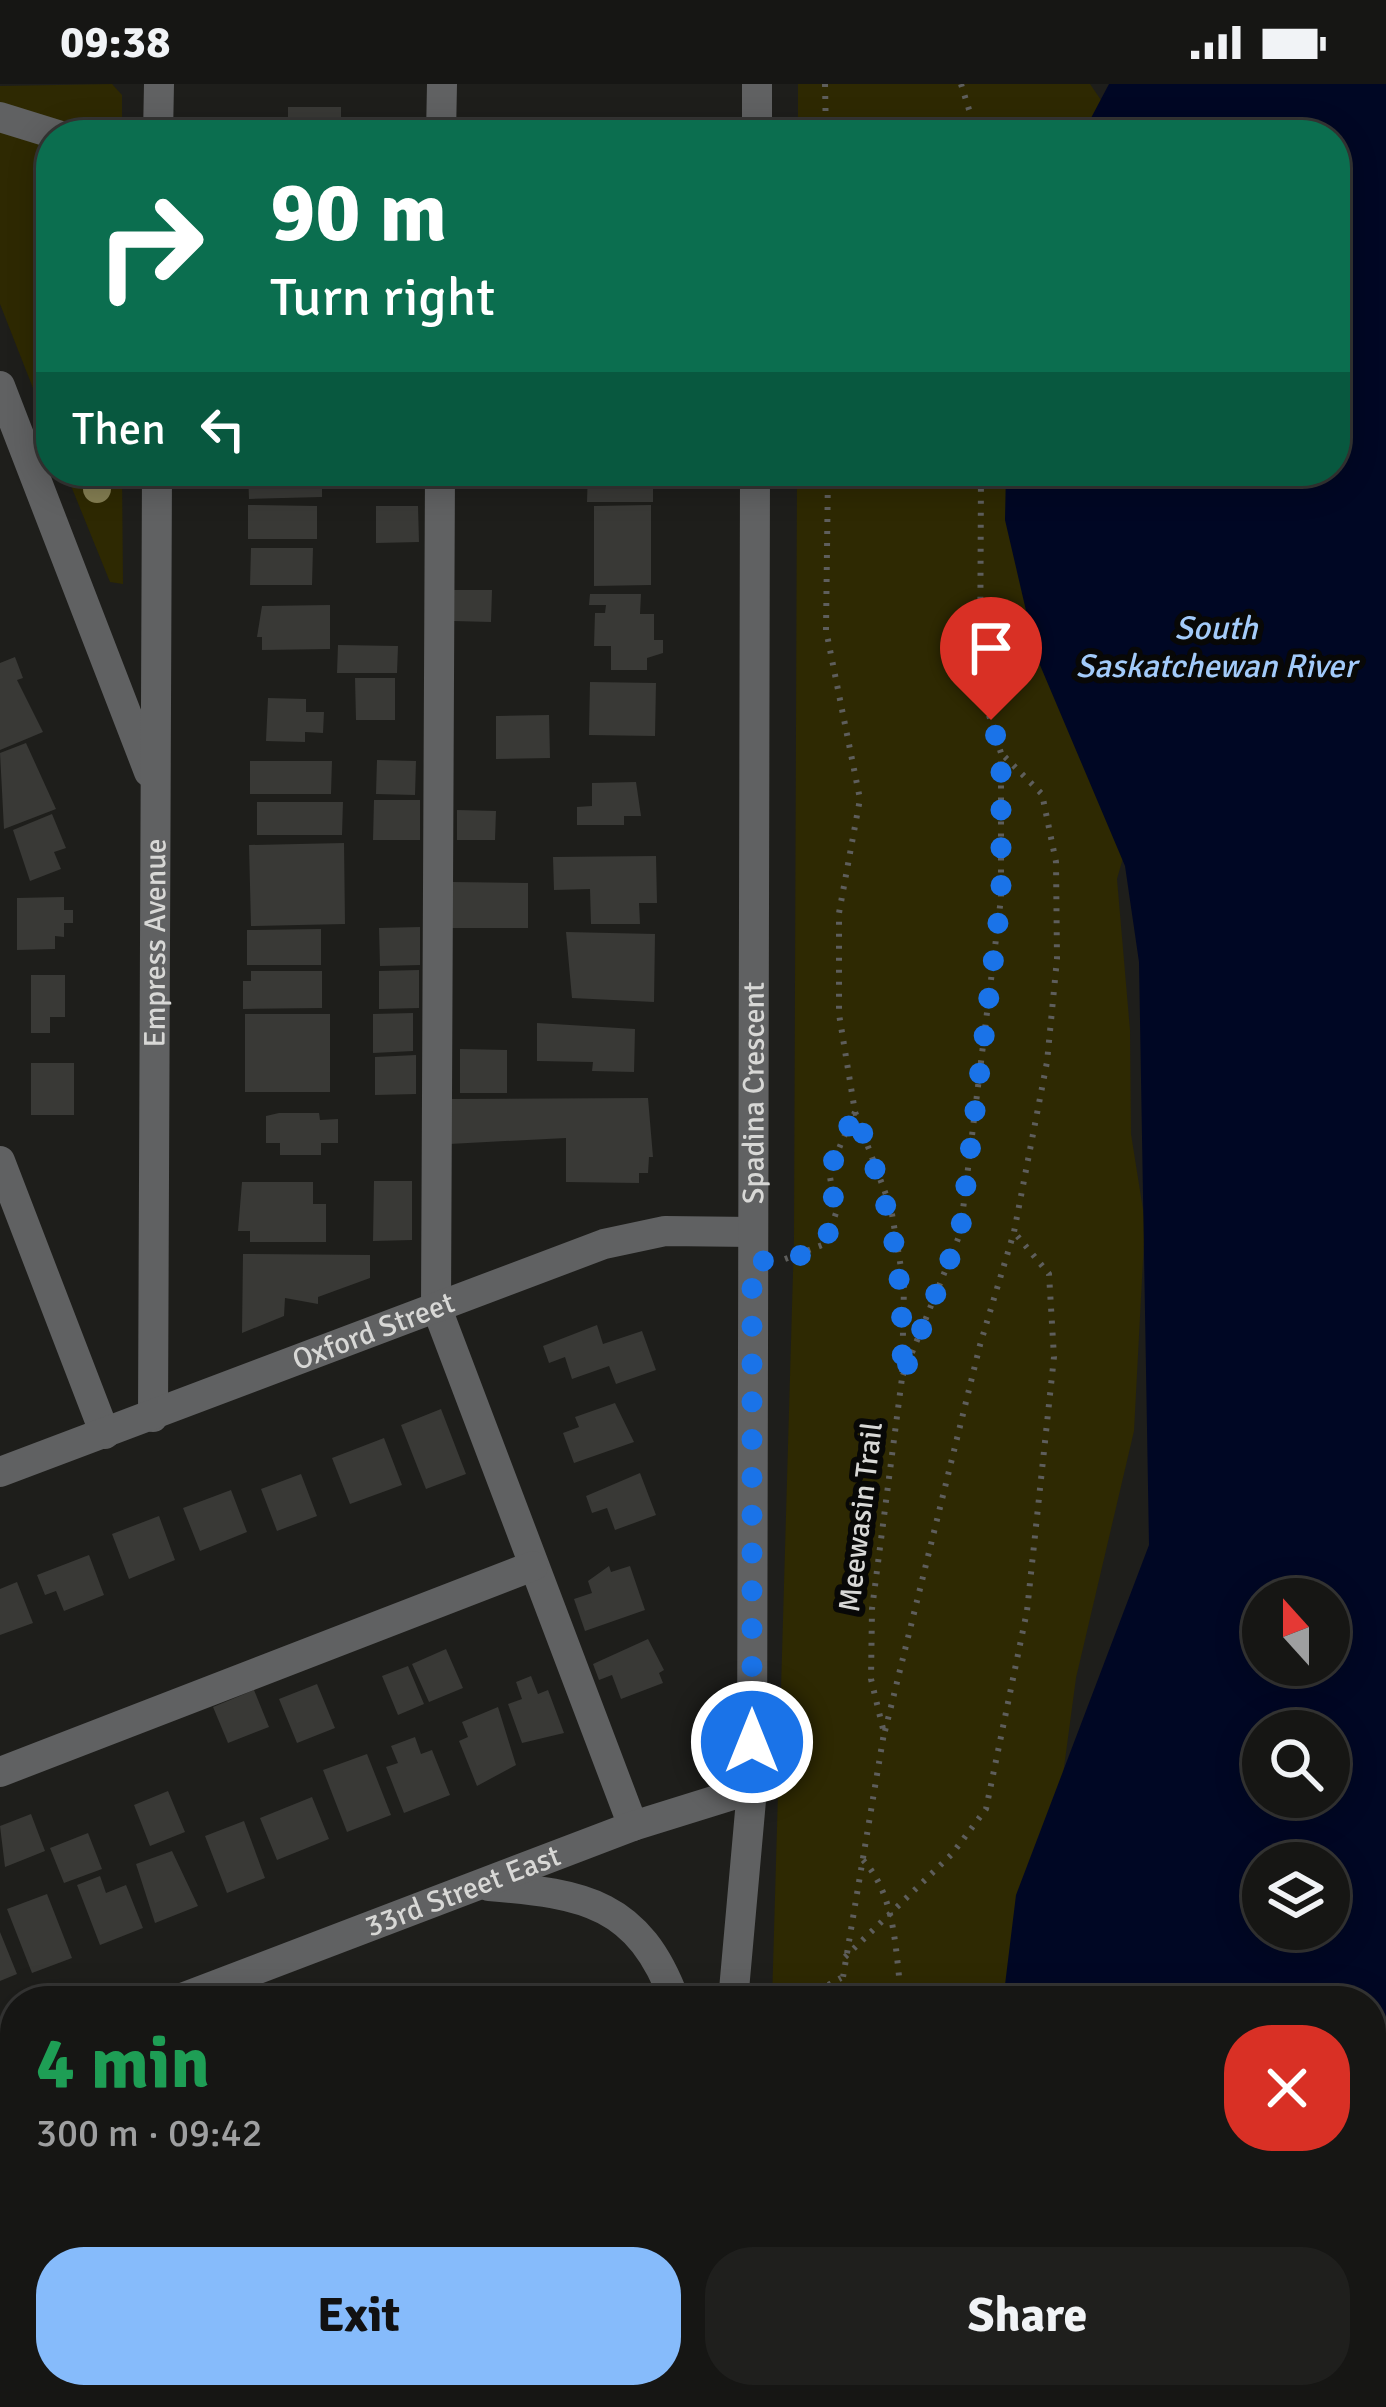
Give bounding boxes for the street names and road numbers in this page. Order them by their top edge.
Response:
street label: Empress Avenue [136,838,174,1048]
street label: Spadina Crescent [735,982,772,1204]
street label: Oxford Street [287,1284,459,1378]
street label: Meewasin Trail [831,1420,891,1614]
street label: 33rd Street East [360,1837,566,1945]

